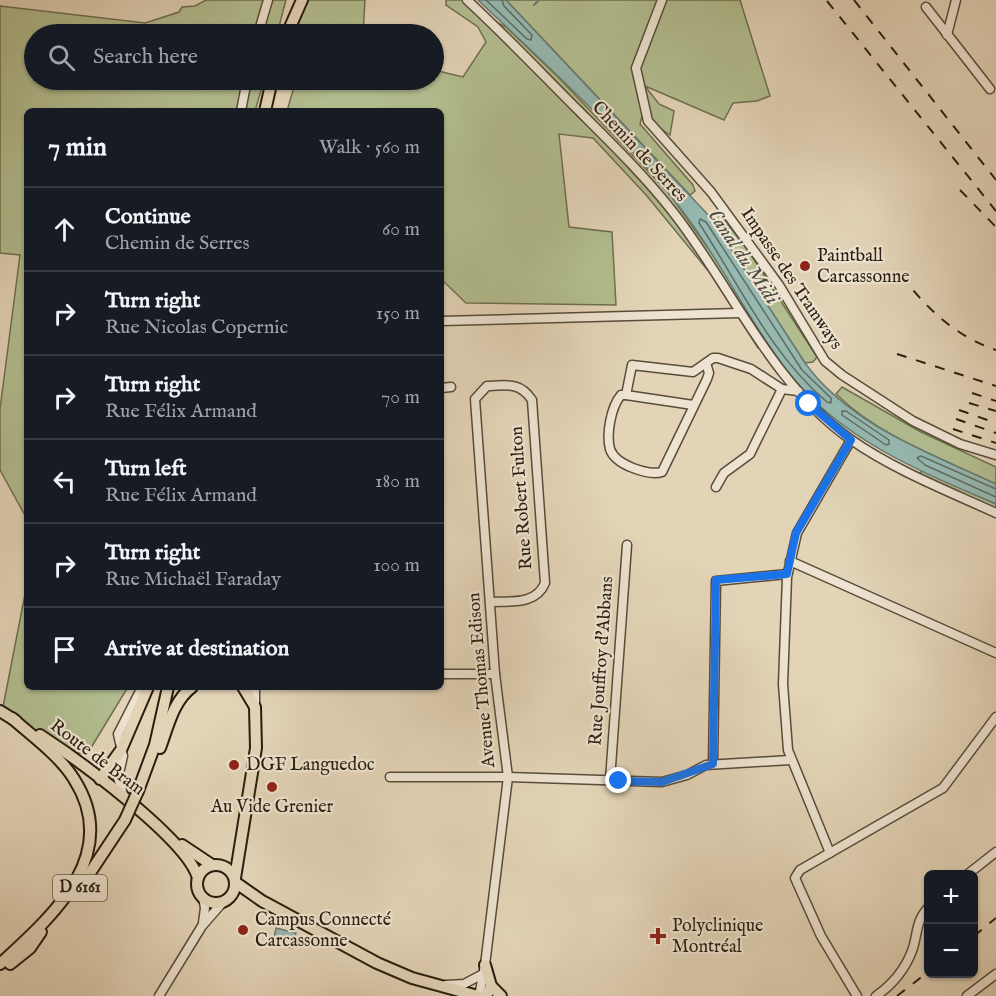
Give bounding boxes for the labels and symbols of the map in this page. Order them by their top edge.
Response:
street label: Chemin de Serres [586,97,692,207]
water label: Canal du Midi [702,204,785,311]
street label: Impasse des Tramways [735,204,847,354]
place label: Paintball Carcassonne [817,245,910,289]
marker: Paintball Carcassonne [798,259,812,273]
route start [795,390,821,416]
street label: Rue Robert Fulton [505,425,538,571]
street label: Rue Jouffroy d'Abbans [585,576,619,746]
street label: Avenue Thomas Edison [463,591,501,770]
street label: Route de Bram [45,715,149,801]
place label: DGF Languedoc [246,754,375,777]
marker: DGF Languedoc [227,758,241,772]
route end [605,767,631,793]
marker: Au Vide Grenier [265,780,279,794]
place label: Au Vide Grenier [210,796,333,819]
road number: D 6161 [53,875,107,901]
place label: Campus Connecté Carcassonne [255,909,391,953]
place label: Polyclinique Montréal [672,915,763,959]
marker: Campus Connecté Carcassonne [236,923,250,937]
marker: Polyclinique Montréal [649,927,667,945]

